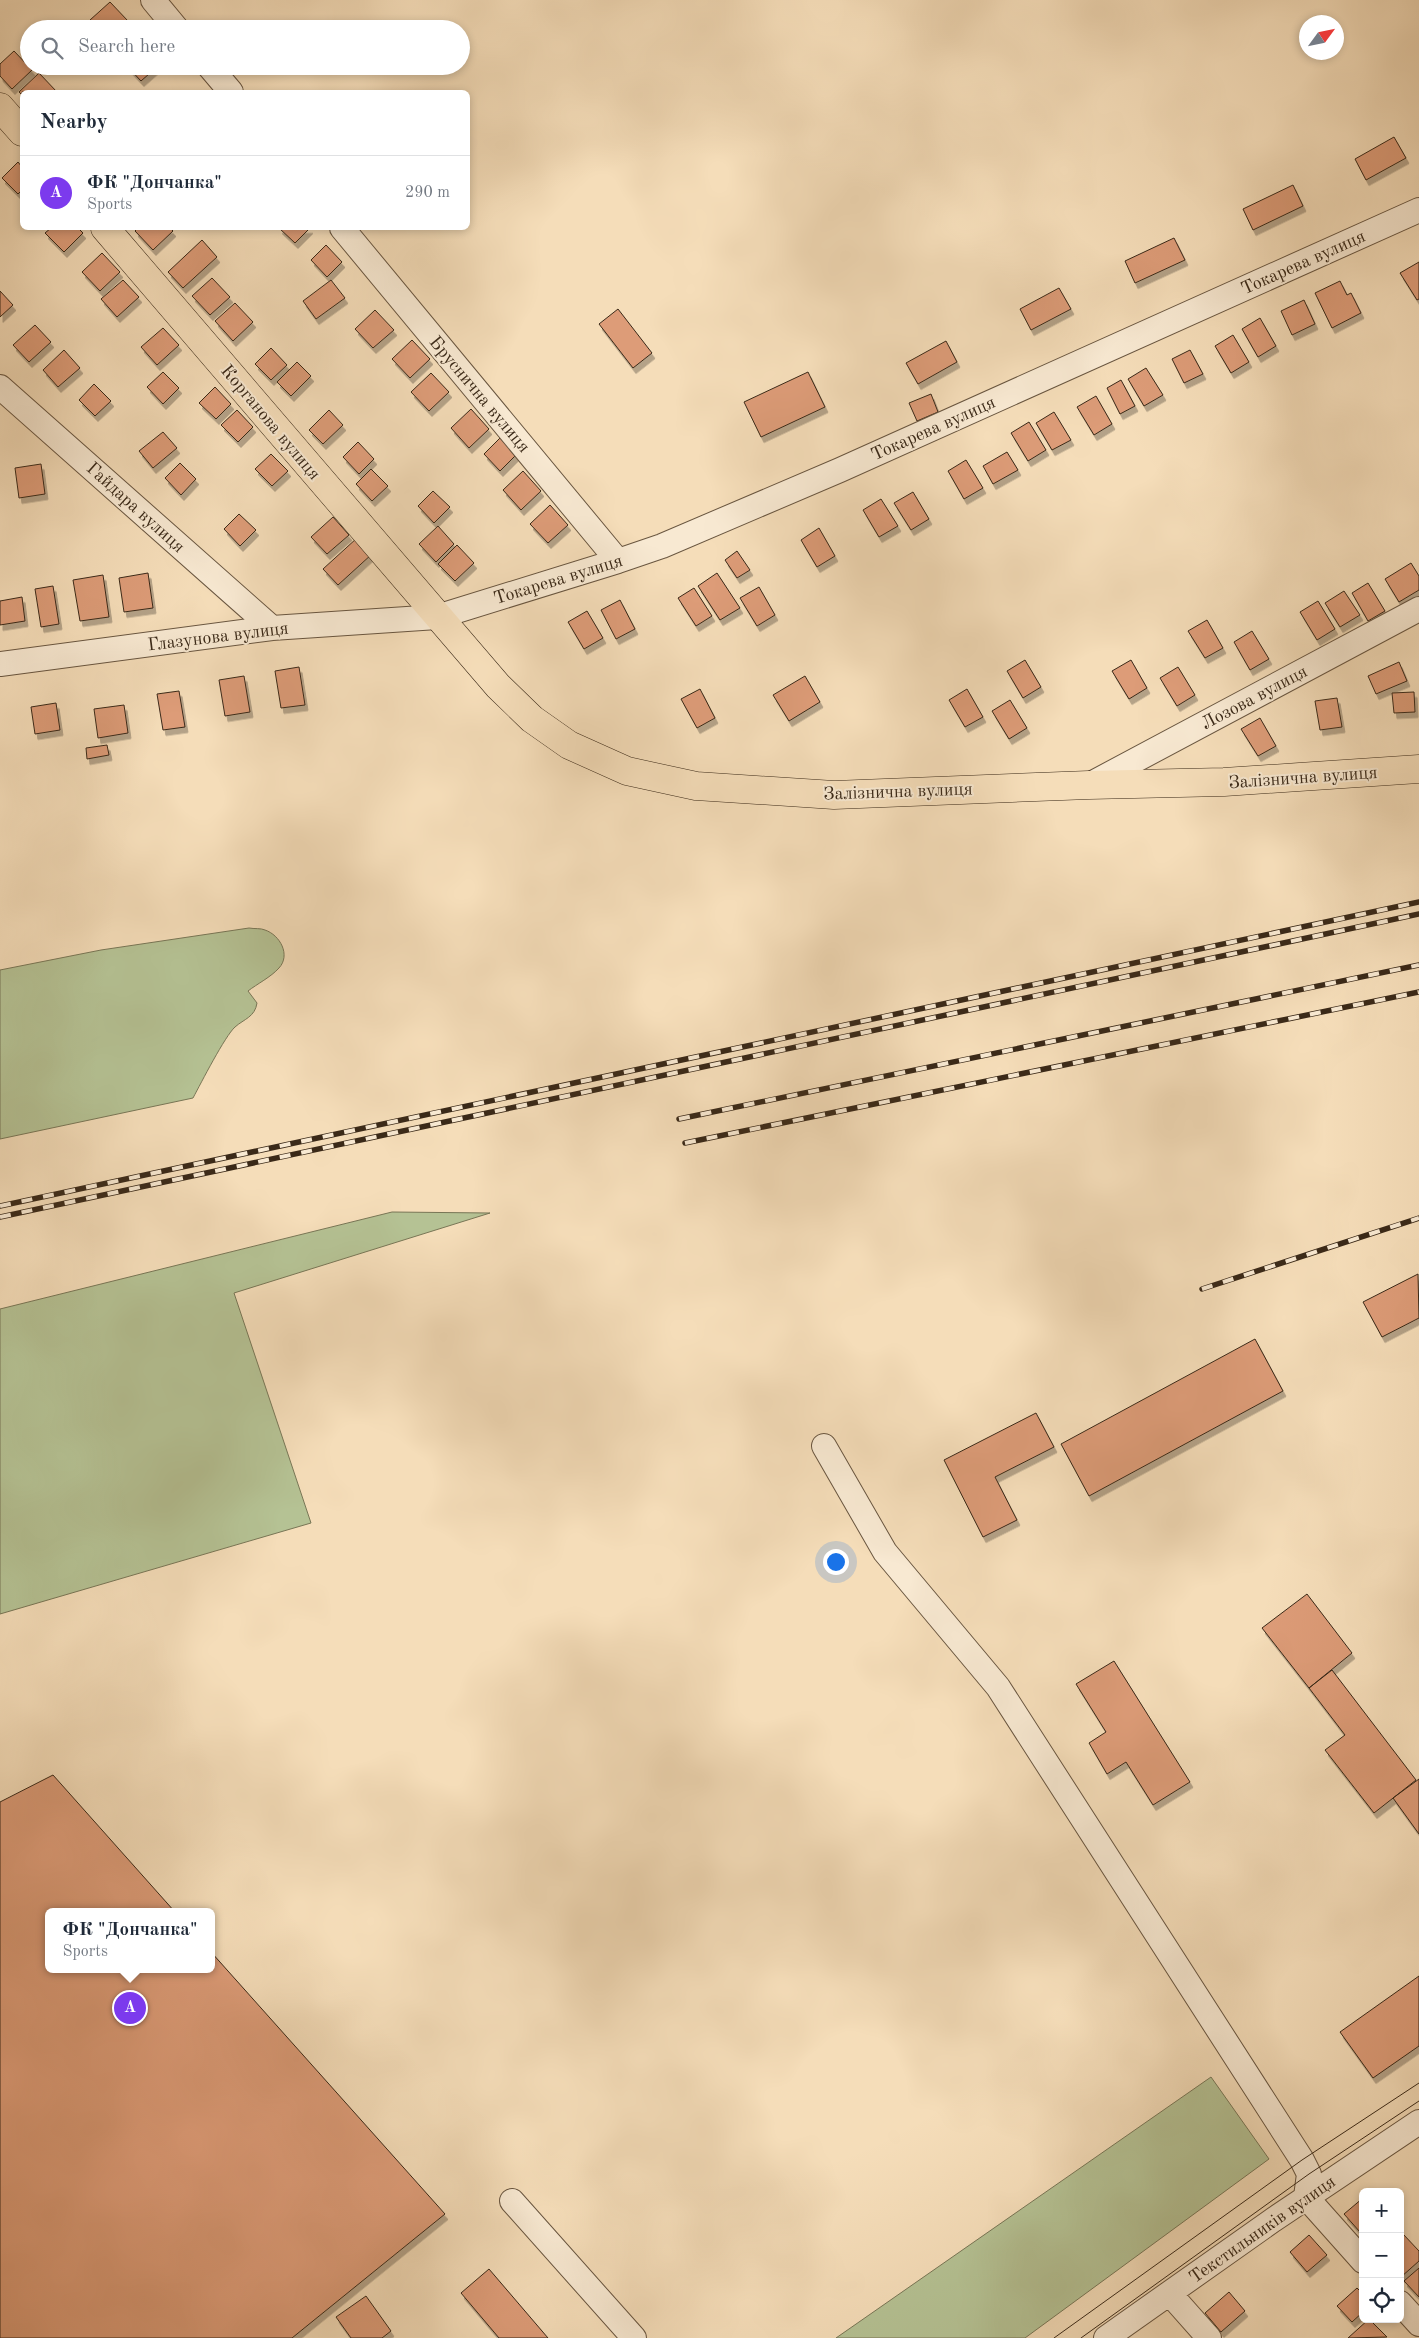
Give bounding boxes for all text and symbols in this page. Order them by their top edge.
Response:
north arrow [1299,15,1344,60]
search box [20,20,470,75]
icon: search [38,34,66,62]
text: Search here [78,38,175,57]
text: Nearby [40,112,108,133]
text: ФК "Дончанка" [87,174,222,193]
text: A [50,185,62,201]
text: 290 m [405,185,450,201]
text: Sports [87,197,132,213]
street label: Токарева вулиця [1239,227,1368,298]
street label: Бруснична вулиця [426,333,533,456]
street label: Корганова вулиця [217,362,323,484]
street label: Токарева вулиця [869,393,998,464]
street label: Гайдара вулиця [83,459,188,556]
street label: Токарева вулиця [492,552,625,608]
street label: Глазунова вулиця [147,619,290,655]
street label: Лозова вулиця [1198,662,1311,733]
street label: Залізнична вулиця [1228,764,1378,792]
street label: Залізнична вулиця [823,780,973,804]
your location [823,1549,849,1575]
popup [45,1908,215,1973]
text: ФК "Дончанка" [63,1921,197,1940]
text: Sports [63,1944,108,1960]
pin: A [114,1989,146,2027]
street label: Текстильників вулиця [1186,2173,1339,2287]
map controls [1359,2188,1404,2323]
button: + [1359,2188,1404,2233]
button: − [1359,2233,1404,2278]
button: locate [1359,2278,1404,2323]

